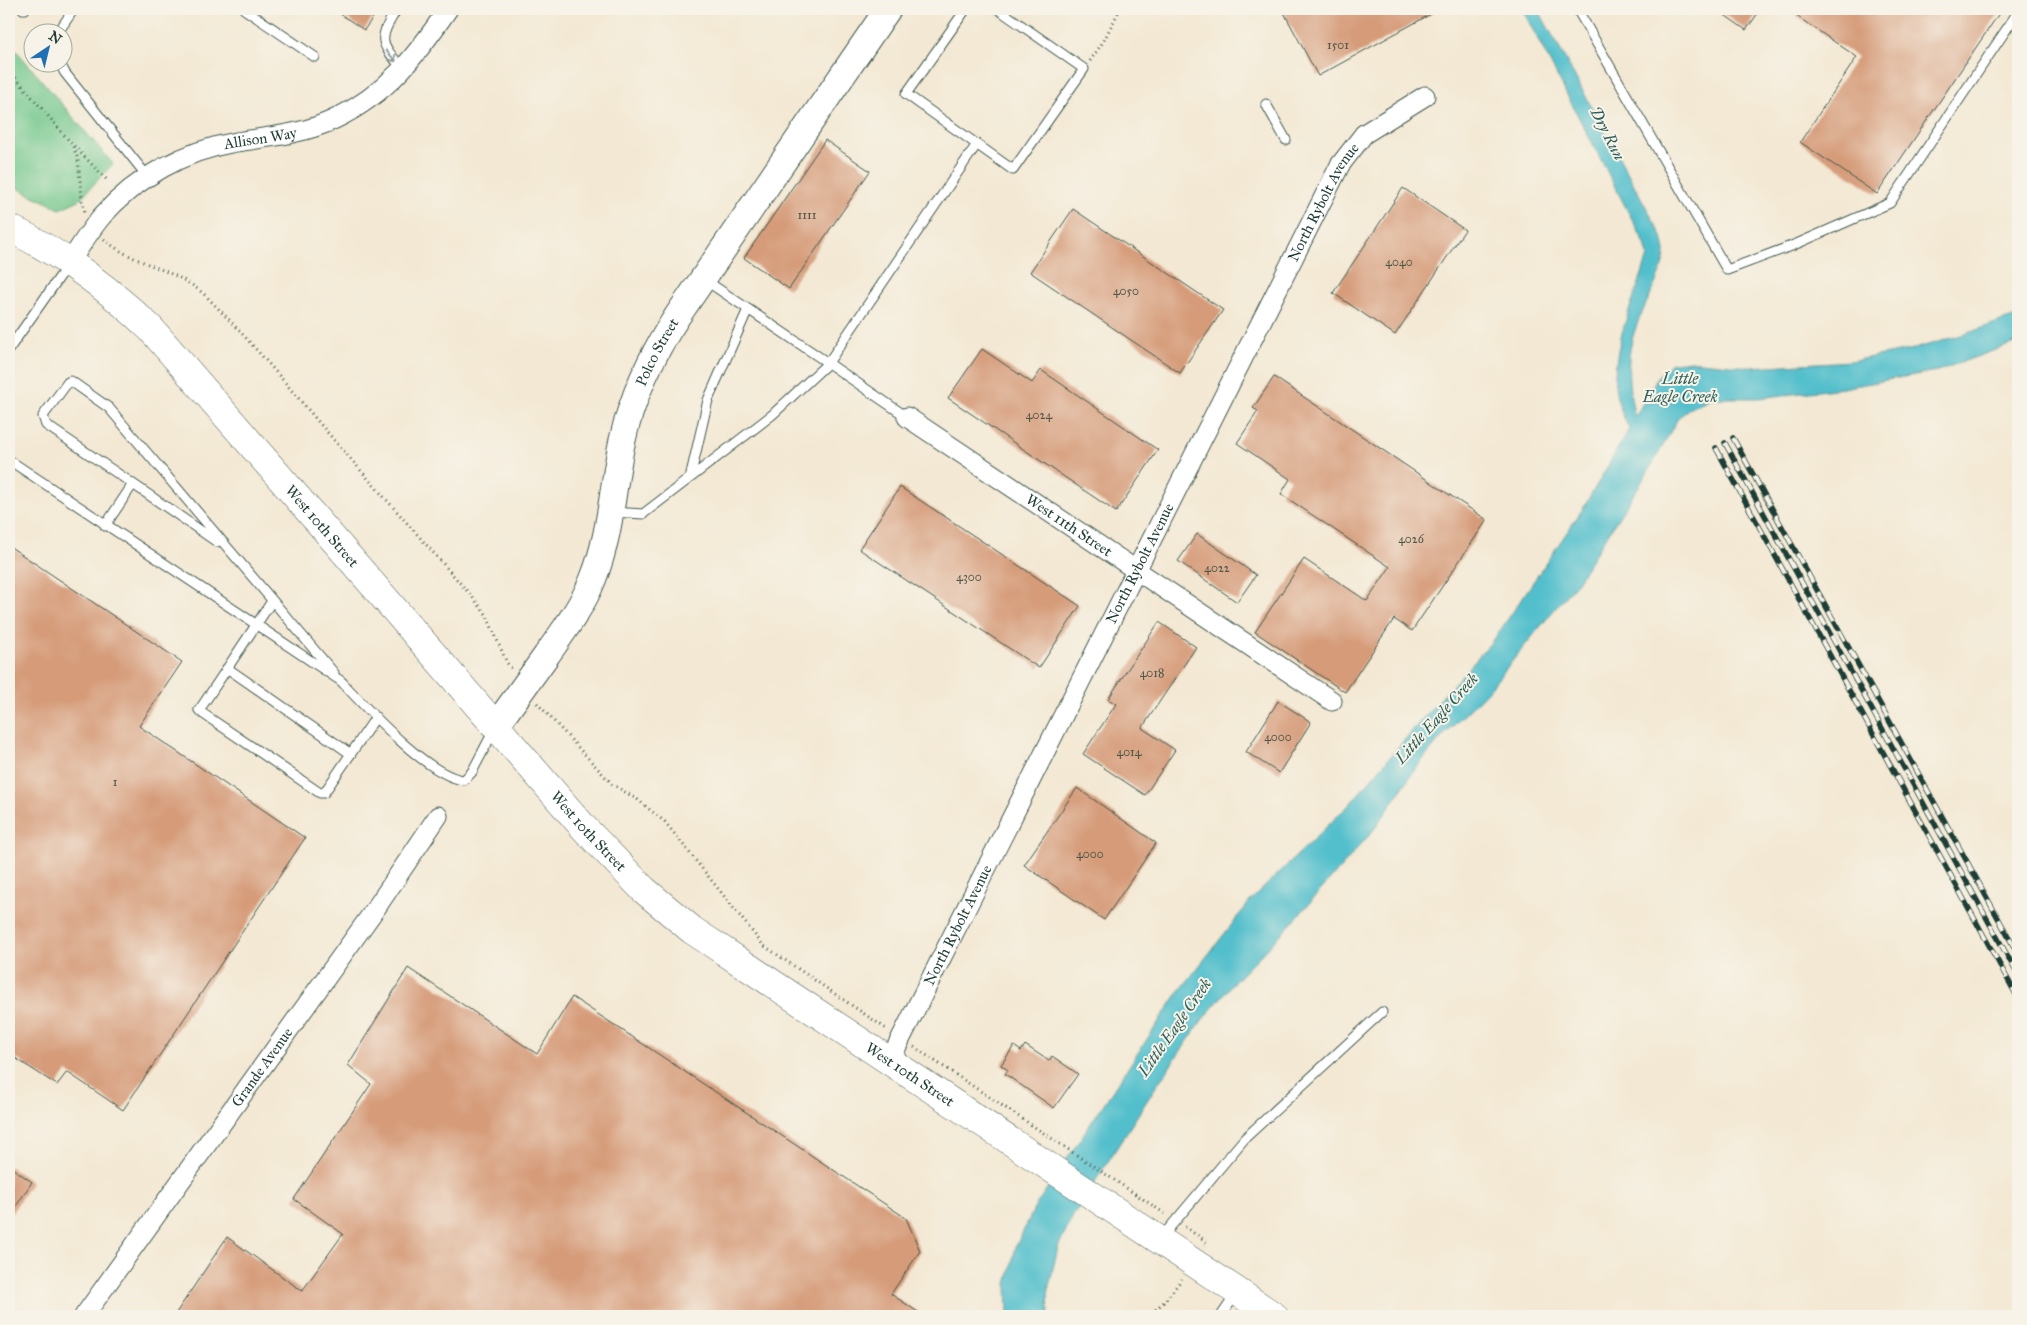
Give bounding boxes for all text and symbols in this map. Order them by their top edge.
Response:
north arrow [22,22,72,72]
text: N [45,27,65,48]
house number: 1501 [1327,38,1349,52]
one-way arrow [386,49,397,62]
water label: Dry Run [1586,103,1629,164]
street label: Allison Way [221,123,299,153]
street label: North Rybolt Avenue [1284,139,1363,265]
house number: 1111 [798,208,817,222]
house number: 4040 [1385,255,1413,269]
house number: 4050 [1113,284,1139,298]
street label: Polco Street [632,314,683,389]
water label: Little Eagle Creek [1641,369,1718,406]
house number: 4024 [1026,408,1052,422]
street label: West 10th Street [282,481,363,571]
street label: West 11th Street [1023,490,1116,561]
street label: North Rybolt Avenue [1102,500,1178,626]
house number: 4026 [1398,532,1425,546]
house number: 4022 [1204,561,1230,575]
house number: 4300 [956,570,982,584]
house number: 4018 [1140,666,1164,680]
water label: Little Eagle Creek [1390,669,1482,768]
house number: 4000 [1264,730,1292,744]
house number: 4014 [1117,745,1142,759]
house number: 1 [113,775,118,789]
street label: West 10th Street [547,787,630,875]
house number: 4000 [1076,847,1104,861]
street label: North Rybolt Avenue [920,862,996,988]
water label: Little Eagle Creek [1133,975,1215,1081]
street label: Grande Avenue [228,1024,297,1110]
street label: West 10th Street [862,1039,958,1111]

